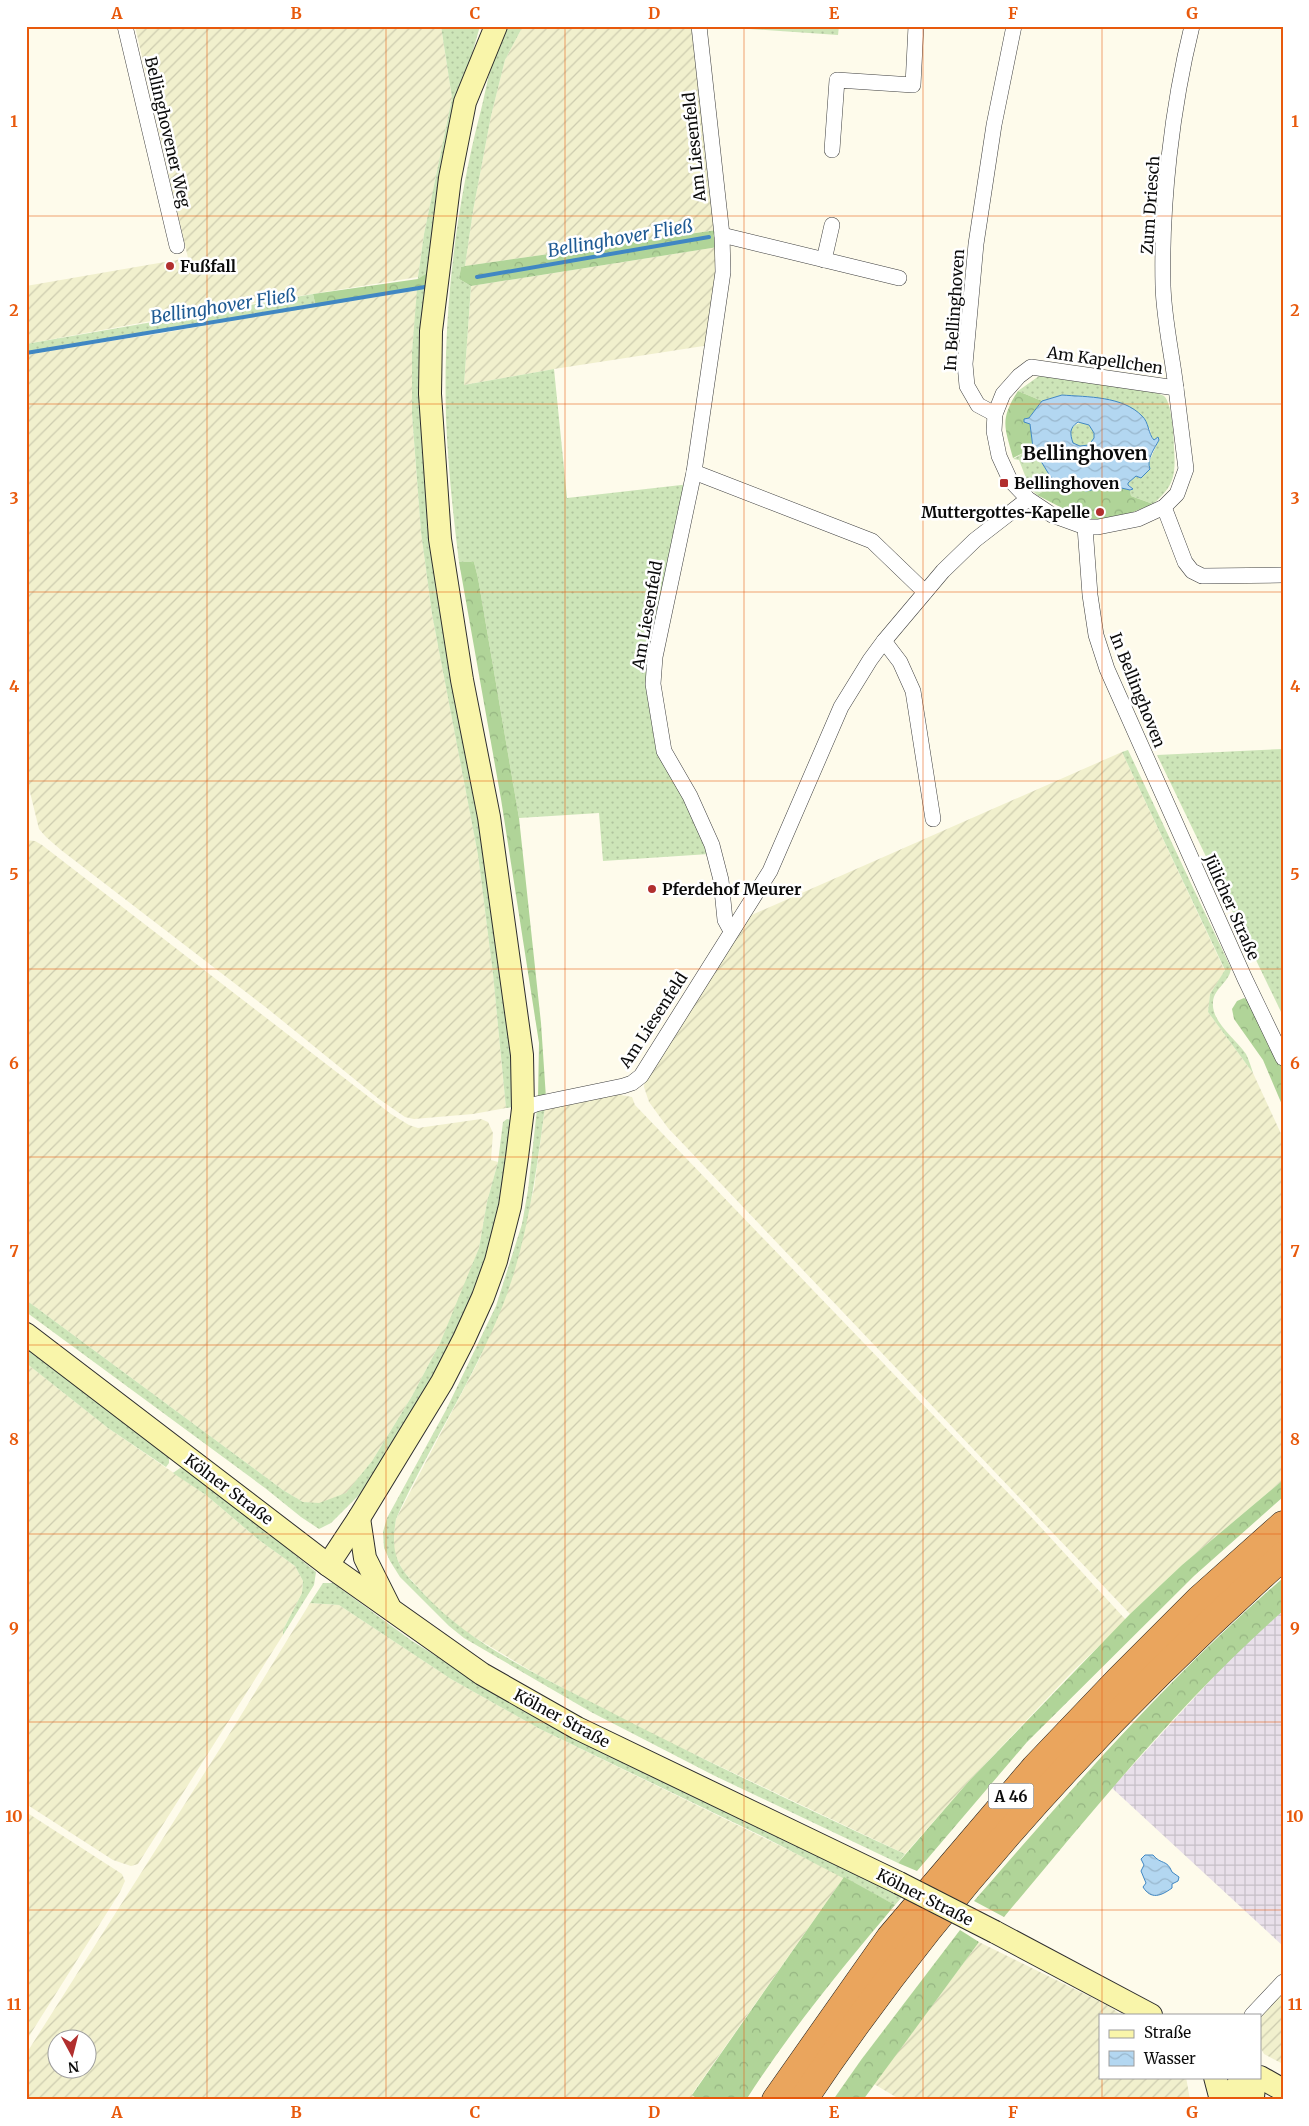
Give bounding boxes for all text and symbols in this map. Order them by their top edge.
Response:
text: A [110,3,123,23]
text: B [290,3,302,23]
text: C [470,3,480,23]
text: D [648,3,660,23]
text: E [829,3,840,23]
text: F [1008,3,1018,23]
text: G [1186,3,1198,23]
street label: Bellinghovener Weg [141,54,195,210]
street label: Am Liesenfeld [678,91,710,204]
text: 1 [10,111,18,131]
text: 1 [1291,111,1299,131]
street label: Zum Driesch [1137,155,1163,255]
water label: Bellinghover Fließ [546,214,694,262]
street label: In Bellinghoven [940,248,968,372]
place label: Fußfall [180,256,236,276]
marker: Fußfall [164,260,176,272]
water label: Bellinghover Fließ [149,283,297,329]
text: 2 [9,300,19,320]
text: 2 [1290,300,1300,320]
street label: Am Kapellchen [1045,342,1165,378]
district label: Bellinghoven [1022,441,1148,465]
place label: Bellinghoven [1014,473,1119,493]
marker: Bellinghoven [998,477,1010,489]
text: 3 [9,488,19,508]
text: 3 [1290,488,1300,508]
place label: Muttergottes-Kapelle [921,502,1090,522]
marker: Muttergottes-Kapelle [1094,506,1106,518]
street label: Am Liesenfeld [627,559,666,672]
street label: In Bellinghoven [1106,630,1170,751]
text: 4 [9,676,19,696]
text: 4 [1290,676,1300,696]
street label: Jülicher Straße [1199,850,1264,963]
text: 5 [9,864,19,884]
text: 5 [1290,864,1300,884]
place label: Pferdehof Meurer [662,879,802,899]
marker: Pferdehof Meurer [646,883,658,895]
street label: Am Liesenfeld [614,968,692,1072]
text: 6 [9,1053,19,1073]
text: 6 [1290,1053,1300,1073]
text: 7 [9,1241,19,1261]
text: 7 [1290,1241,1300,1261]
text: 8 [9,1429,19,1449]
text: 8 [1290,1429,1300,1449]
street label: Kölner Straße [181,1449,277,1529]
text: 9 [9,1618,19,1638]
text: 9 [1290,1618,1300,1638]
street label: Kölner Straße [511,1684,613,1752]
road number: A 46 [988,1784,1034,1808]
text: 10 [5,1806,23,1826]
text: 10 [1286,1806,1304,1826]
street label: Kölner Straße [873,1864,977,1930]
text: 11 [7,1994,22,2014]
text: 11 [1288,1994,1303,2014]
legend [1099,2014,1262,2078]
text: Straße [1144,2023,1191,2042]
north arrow [48,2028,98,2078]
text: Wasser [1143,2049,1196,2068]
text: N [67,2057,80,2077]
text: A [110,2102,123,2122]
text: B [290,2102,302,2122]
text: C [470,2102,480,2122]
text: D [648,2102,660,2122]
text: E [829,2102,840,2122]
text: F [1008,2102,1018,2122]
text: G [1186,2102,1198,2122]

